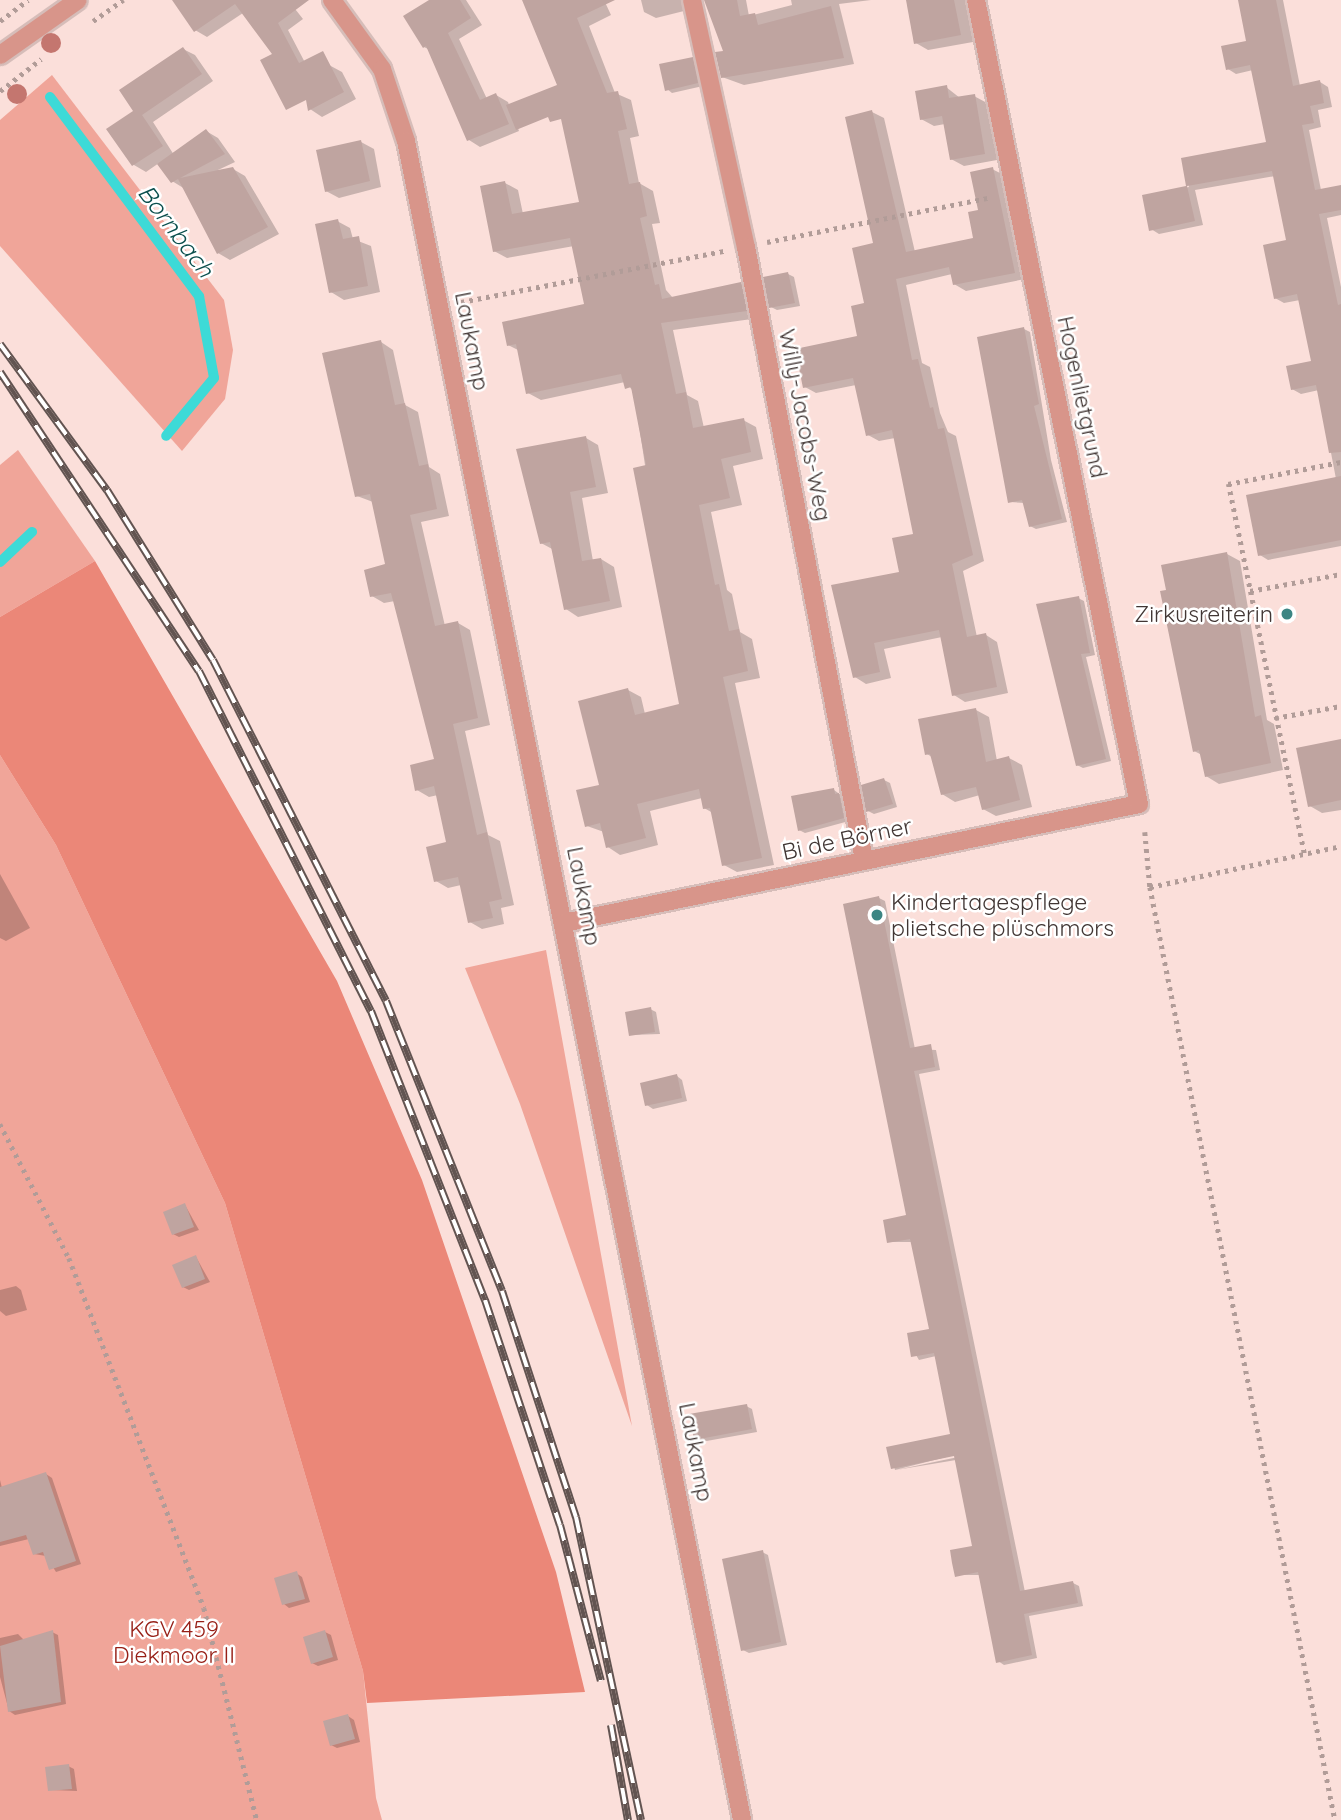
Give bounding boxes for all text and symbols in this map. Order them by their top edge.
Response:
water label: Bornbach [132,179,220,283]
street label: Laukamp [449,289,495,393]
street label: Hogenlietgrund [1051,313,1113,481]
street label: Willy-Jacobs-Weg [773,327,837,523]
place label: Zirkusreiterin [1134,600,1273,628]
marker: Zirkusreiterin [1279,606,1295,622]
street label: Bi de Börner [779,812,915,866]
street label: Laukamp [561,844,607,948]
place label: Kindertagespflege plietsche plüschmors [891,888,1114,942]
marker: Kindertagespflege plietsche plüschmors [869,907,885,923]
street label: Laukamp [673,1400,719,1504]
park label: KGV 459 Diekmoor II [113,1615,235,1669]

